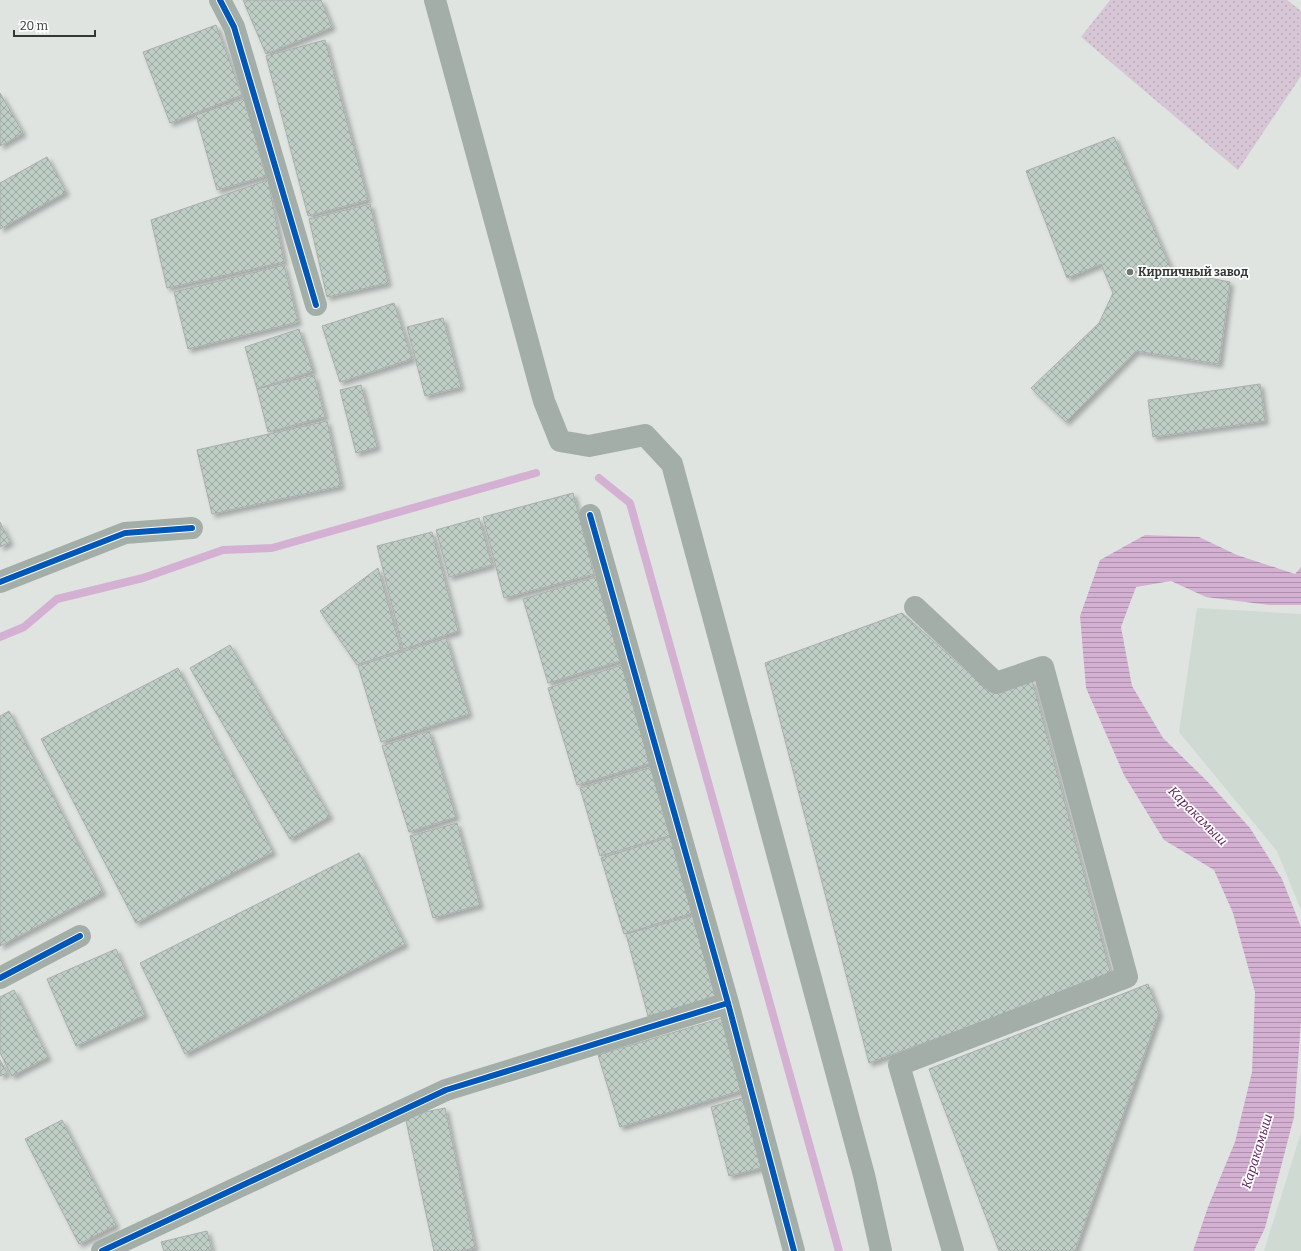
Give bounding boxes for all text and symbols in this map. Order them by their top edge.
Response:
scale bar [14,12,95,38]
text: 20 m [20,19,49,33]
place label: Кирпичный завод [1138,265,1248,279]
marker: Кирпичный завод [1125,267,1135,277]
water label: Каракамыш [1165,783,1231,849]
water label: Каракамыш [1238,1112,1276,1190]

